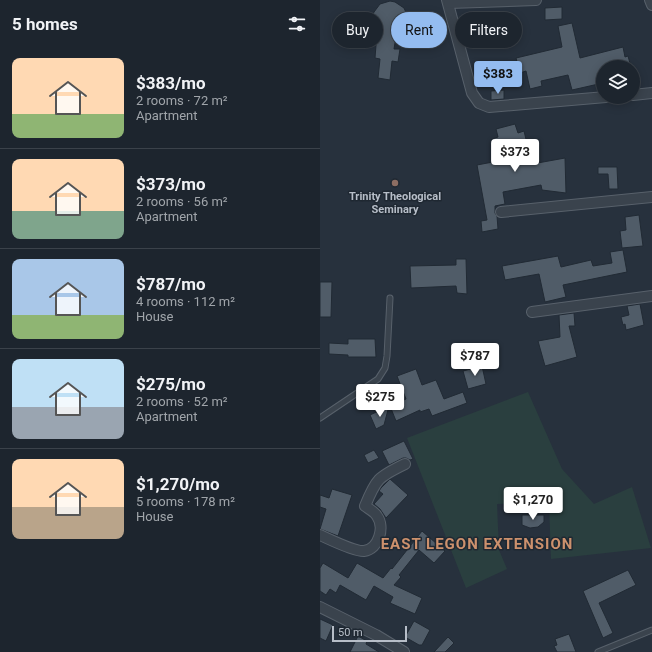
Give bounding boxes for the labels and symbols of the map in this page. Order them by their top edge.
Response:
pin: $383 [474,61,522,95]
pin: $373 [491,139,539,173]
marker: Trinity Theological Seminary [390,178,400,188]
place label: Trinity Theological Seminary [349,190,441,216]
pin: $787 [451,343,499,377]
pin: $275 [356,384,404,418]
pin: $1,270 [500,487,566,521]
district label: EAST LEGON EXTENSION [381,535,573,553]
scale bar [332,624,407,643]

